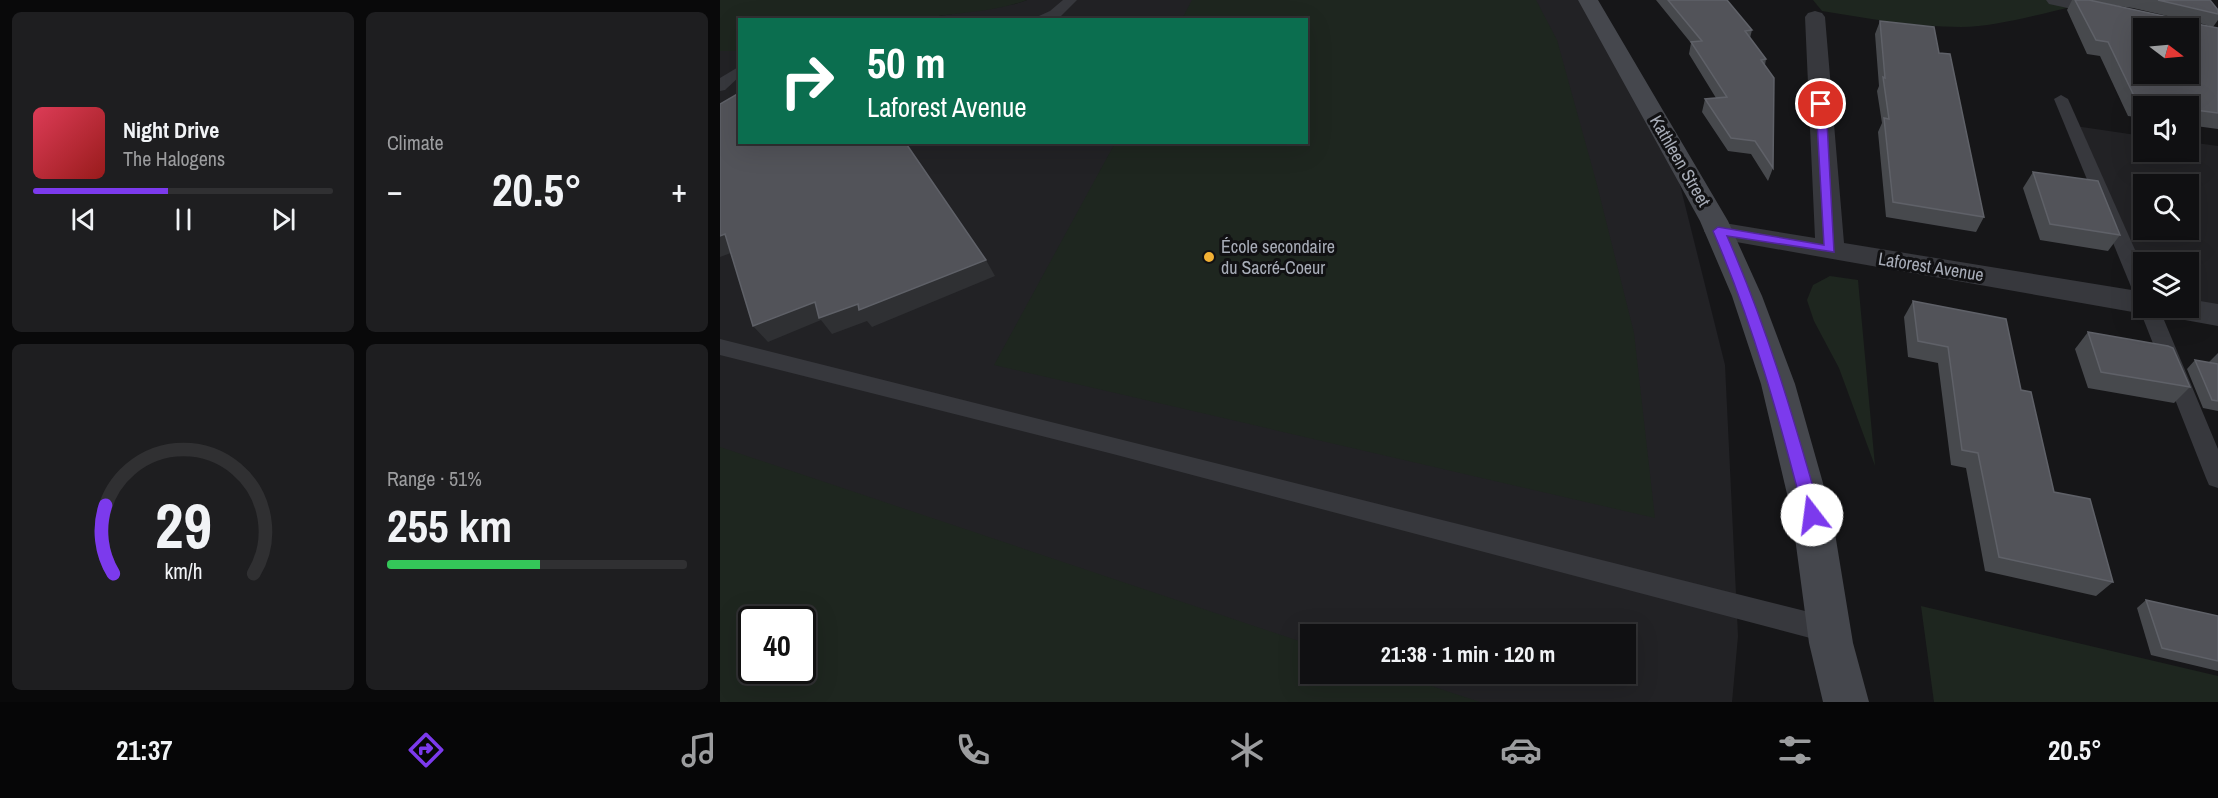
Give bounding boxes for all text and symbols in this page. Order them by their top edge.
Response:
north arrow [2133,18,2199,84]
map controls [2133,18,2199,318]
text: 50 m [867,35,946,91]
icon: right [768,42,846,120]
pin [1795,78,1846,129]
icon: arrive [1804,87,1837,120]
text: Laforest Avenue [867,89,1027,125]
button: sound [2133,96,2199,162]
street label: Kathleen Street [1644,110,1717,211]
text: Night Drive [123,115,219,145]
text: Climate [387,129,444,156]
text: The Halogens [123,145,225,172]
text: 20.5° [492,159,582,220]
text: − [387,168,403,212]
text: + [671,168,687,212]
button: search [2133,174,2199,240]
icon: previous [67,203,100,236]
icon: pause [167,203,200,236]
icon: next [267,203,300,236]
place label: École secondaire du Sacré-Coeur [1221,234,1335,280]
street label: Laforest Avenue [1877,246,1986,287]
marker: École secondaire du Sacré-Coeur [1202,250,1216,264]
button: layers [2133,252,2199,318]
text: Range · 51% [387,465,482,492]
text: 29 [155,483,211,567]
position arrow [1780,483,1844,547]
text: 255 km [387,495,512,556]
text: km/h [164,557,202,586]
speed limit sign: 40 [738,606,816,684]
text: 21:38 · 1 min · 120 m [1381,639,1555,669]
icon: directions [405,729,447,771]
icon: music [678,729,720,771]
icon: phone [952,729,994,771]
icon: climate [1226,729,1268,771]
icon: car [1500,729,1542,771]
icon: filters [1774,729,1816,771]
text: 21:37 [116,732,173,768]
text: 20.5° [2048,732,2102,768]

